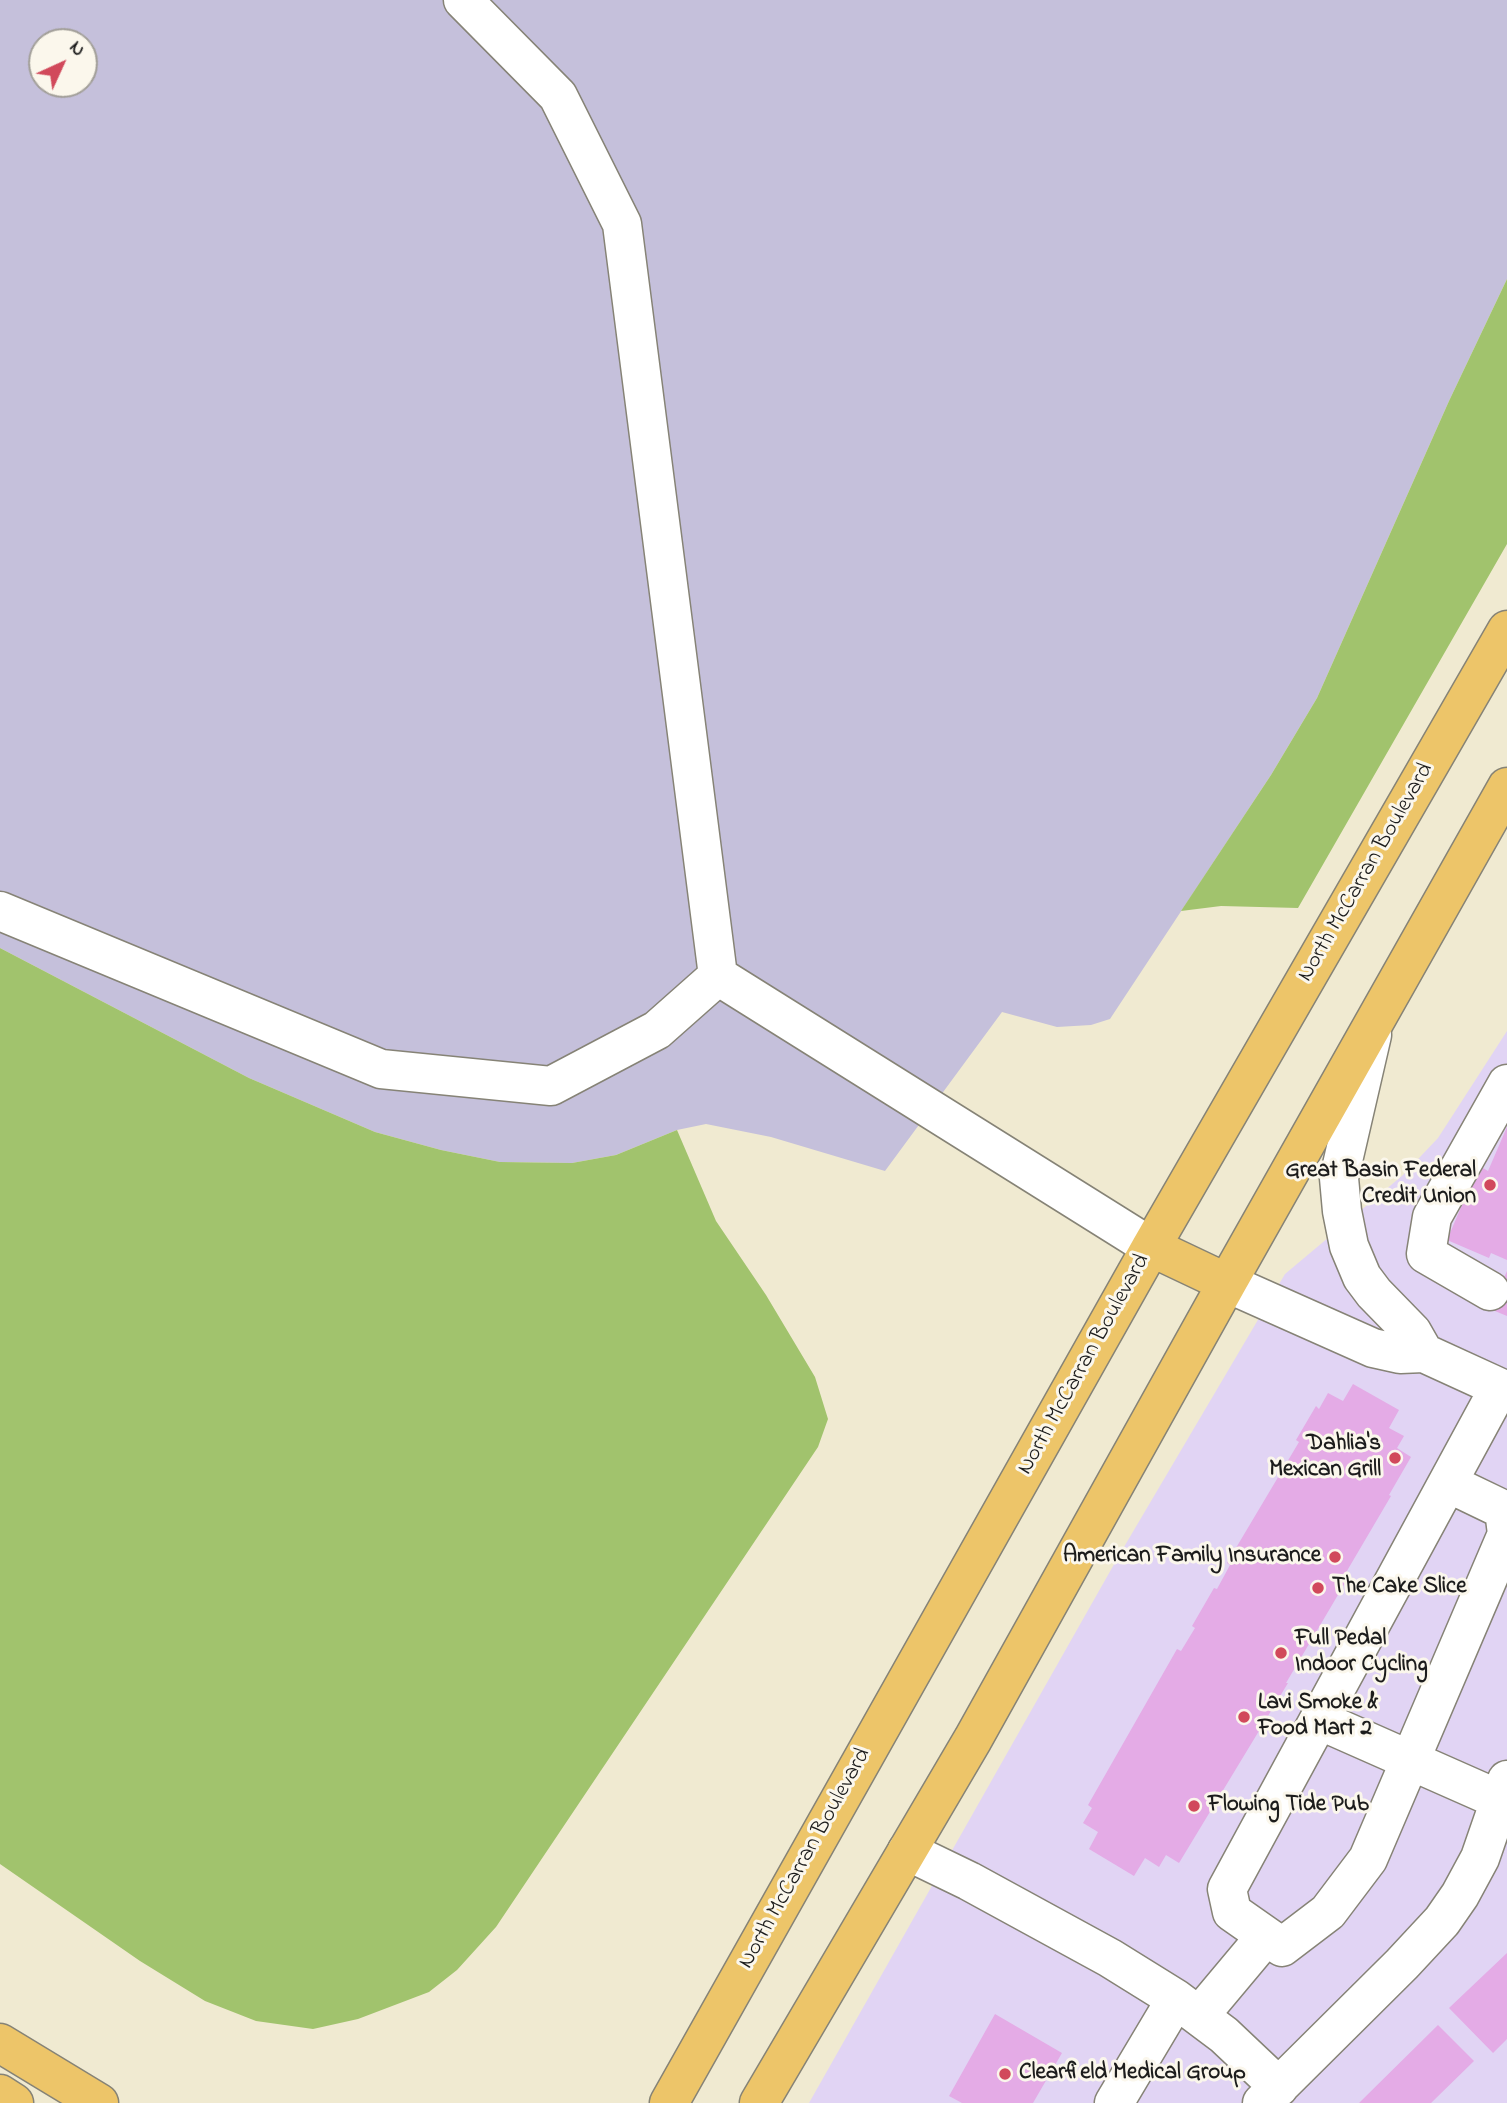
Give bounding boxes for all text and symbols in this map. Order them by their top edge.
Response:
north arrow [28,28,98,98]
text: N [63,35,91,63]
street label: North McCarran Boulevard [1293,759,1441,987]
place label: Great Basin Federal Credit Union [1286,1158,1476,1212]
marker: Great Basin Federal Credit Union [1482,1177,1498,1193]
street label: North McCarran Boulevard [1013,1250,1157,1480]
place label: Dahlia's Mexican Grill [1269,1431,1381,1485]
marker: Dahlia's Mexican Grill [1387,1450,1403,1466]
place label: American Family Insurance [1063,1543,1321,1571]
marker: American Family Insurance [1327,1549,1343,1565]
place label: The Cake Slice [1332,1574,1467,1602]
marker: The Cake Slice [1310,1580,1326,1596]
place label: Full Pedal Indoor Cycling [1295,1626,1427,1680]
marker: Full Pedal Indoor Cycling [1273,1645,1289,1661]
place label: Lavi Smoke & Food Mart 2 [1258,1690,1378,1744]
marker: Lavi Smoke & Food Mart 2 [1236,1709,1252,1725]
street label: North McCarran Boulevard [734,1744,878,1974]
place label: Flowing Tide Pub [1208,1792,1369,1820]
marker: Flowing Tide Pub [1186,1798,1202,1814]
place label: Clearfield Medical Group [1019,2060,1246,2088]
marker: Clearfield Medical Group [997,2066,1013,2082]

